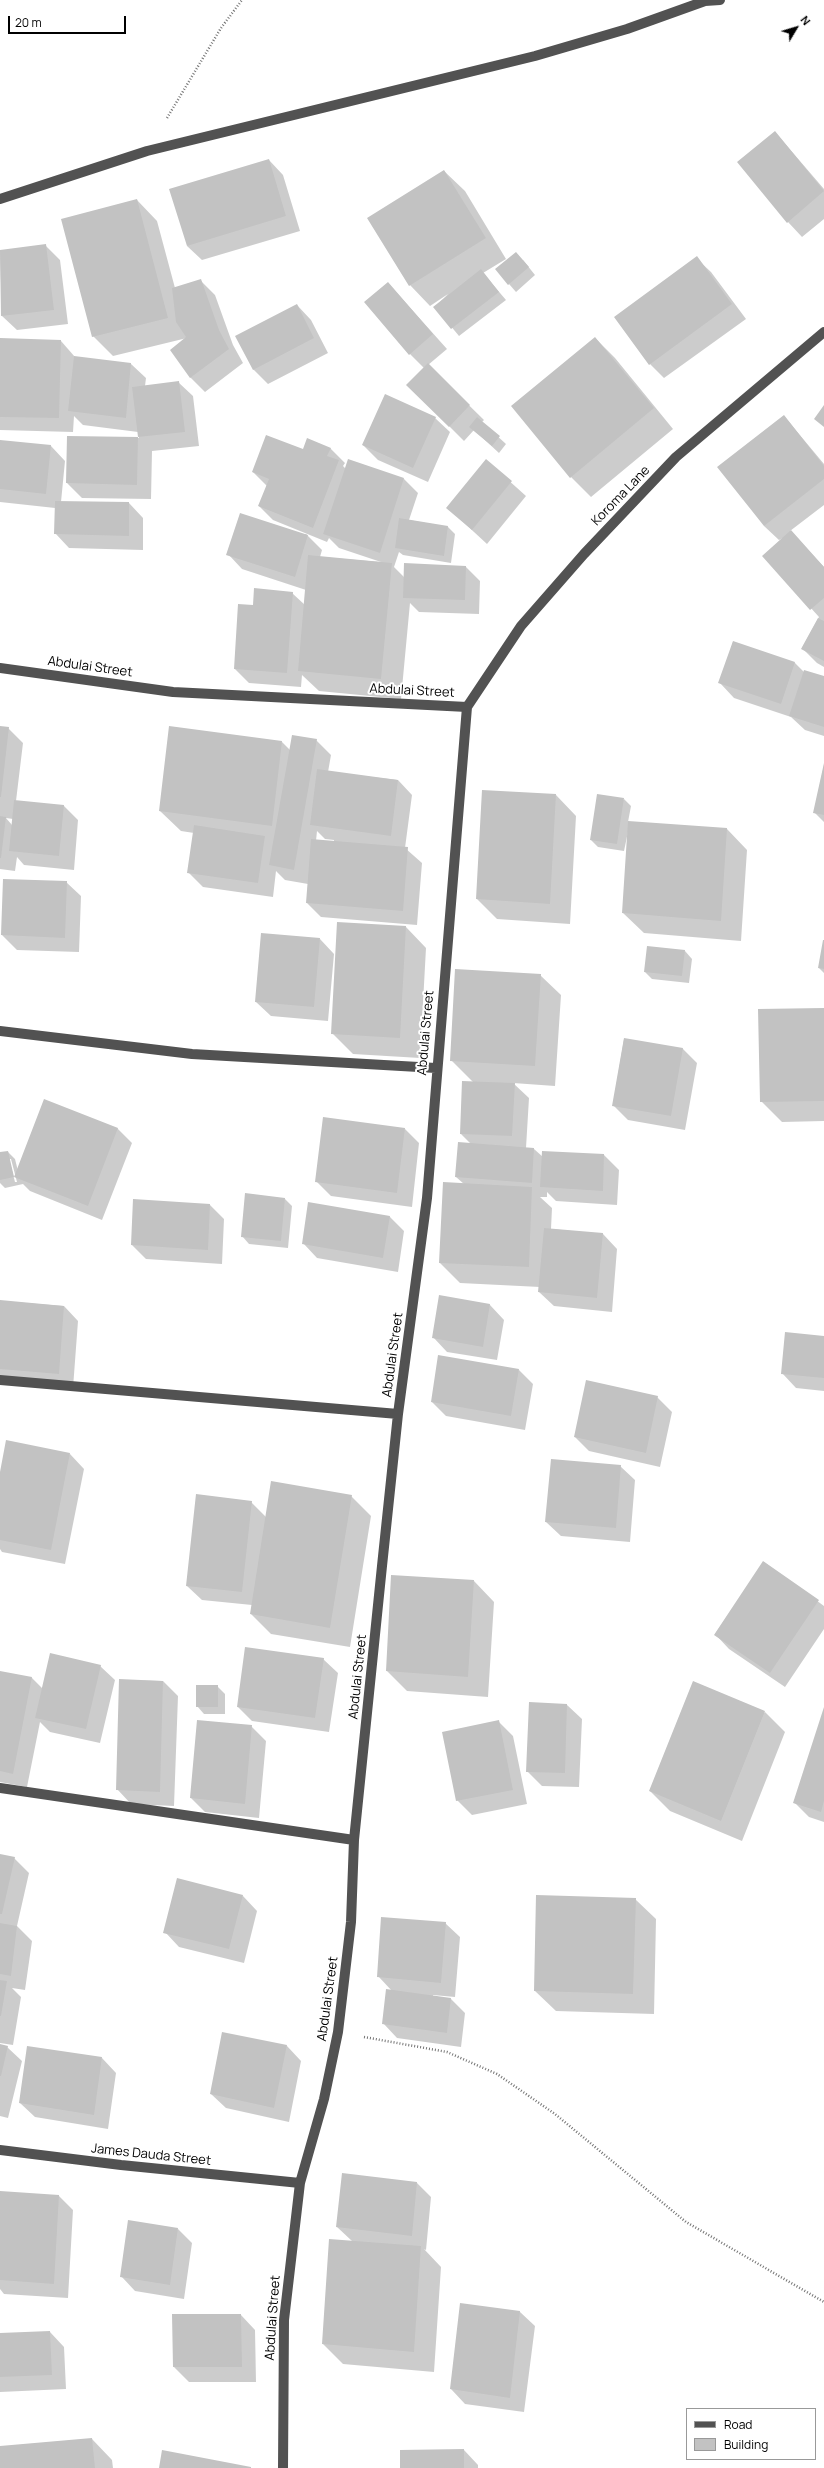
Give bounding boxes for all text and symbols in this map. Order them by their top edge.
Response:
scale bar [10,8,128,34]
north arrow [776,8,816,48]
text: N [798,13,814,28]
text: 20 m [15,14,42,31]
street label: Koroma Lane [589,463,653,529]
street label: Abdulai Street [47,653,133,681]
street label: Abdulai Street [369,681,455,701]
street label: Abdulai Street [415,990,437,1076]
street label: Abdulai Street [379,1312,407,1398]
street label: Abdulai Street [346,1634,370,1720]
street label: Abdulai Street [314,1956,342,2042]
street label: James Dauda Street [90,2141,212,2169]
street label: Abdulai Street [262,2275,284,2361]
legend [686,2408,816,2460]
text: Road [724,2416,752,2433]
text: Building [724,2436,768,2453]

